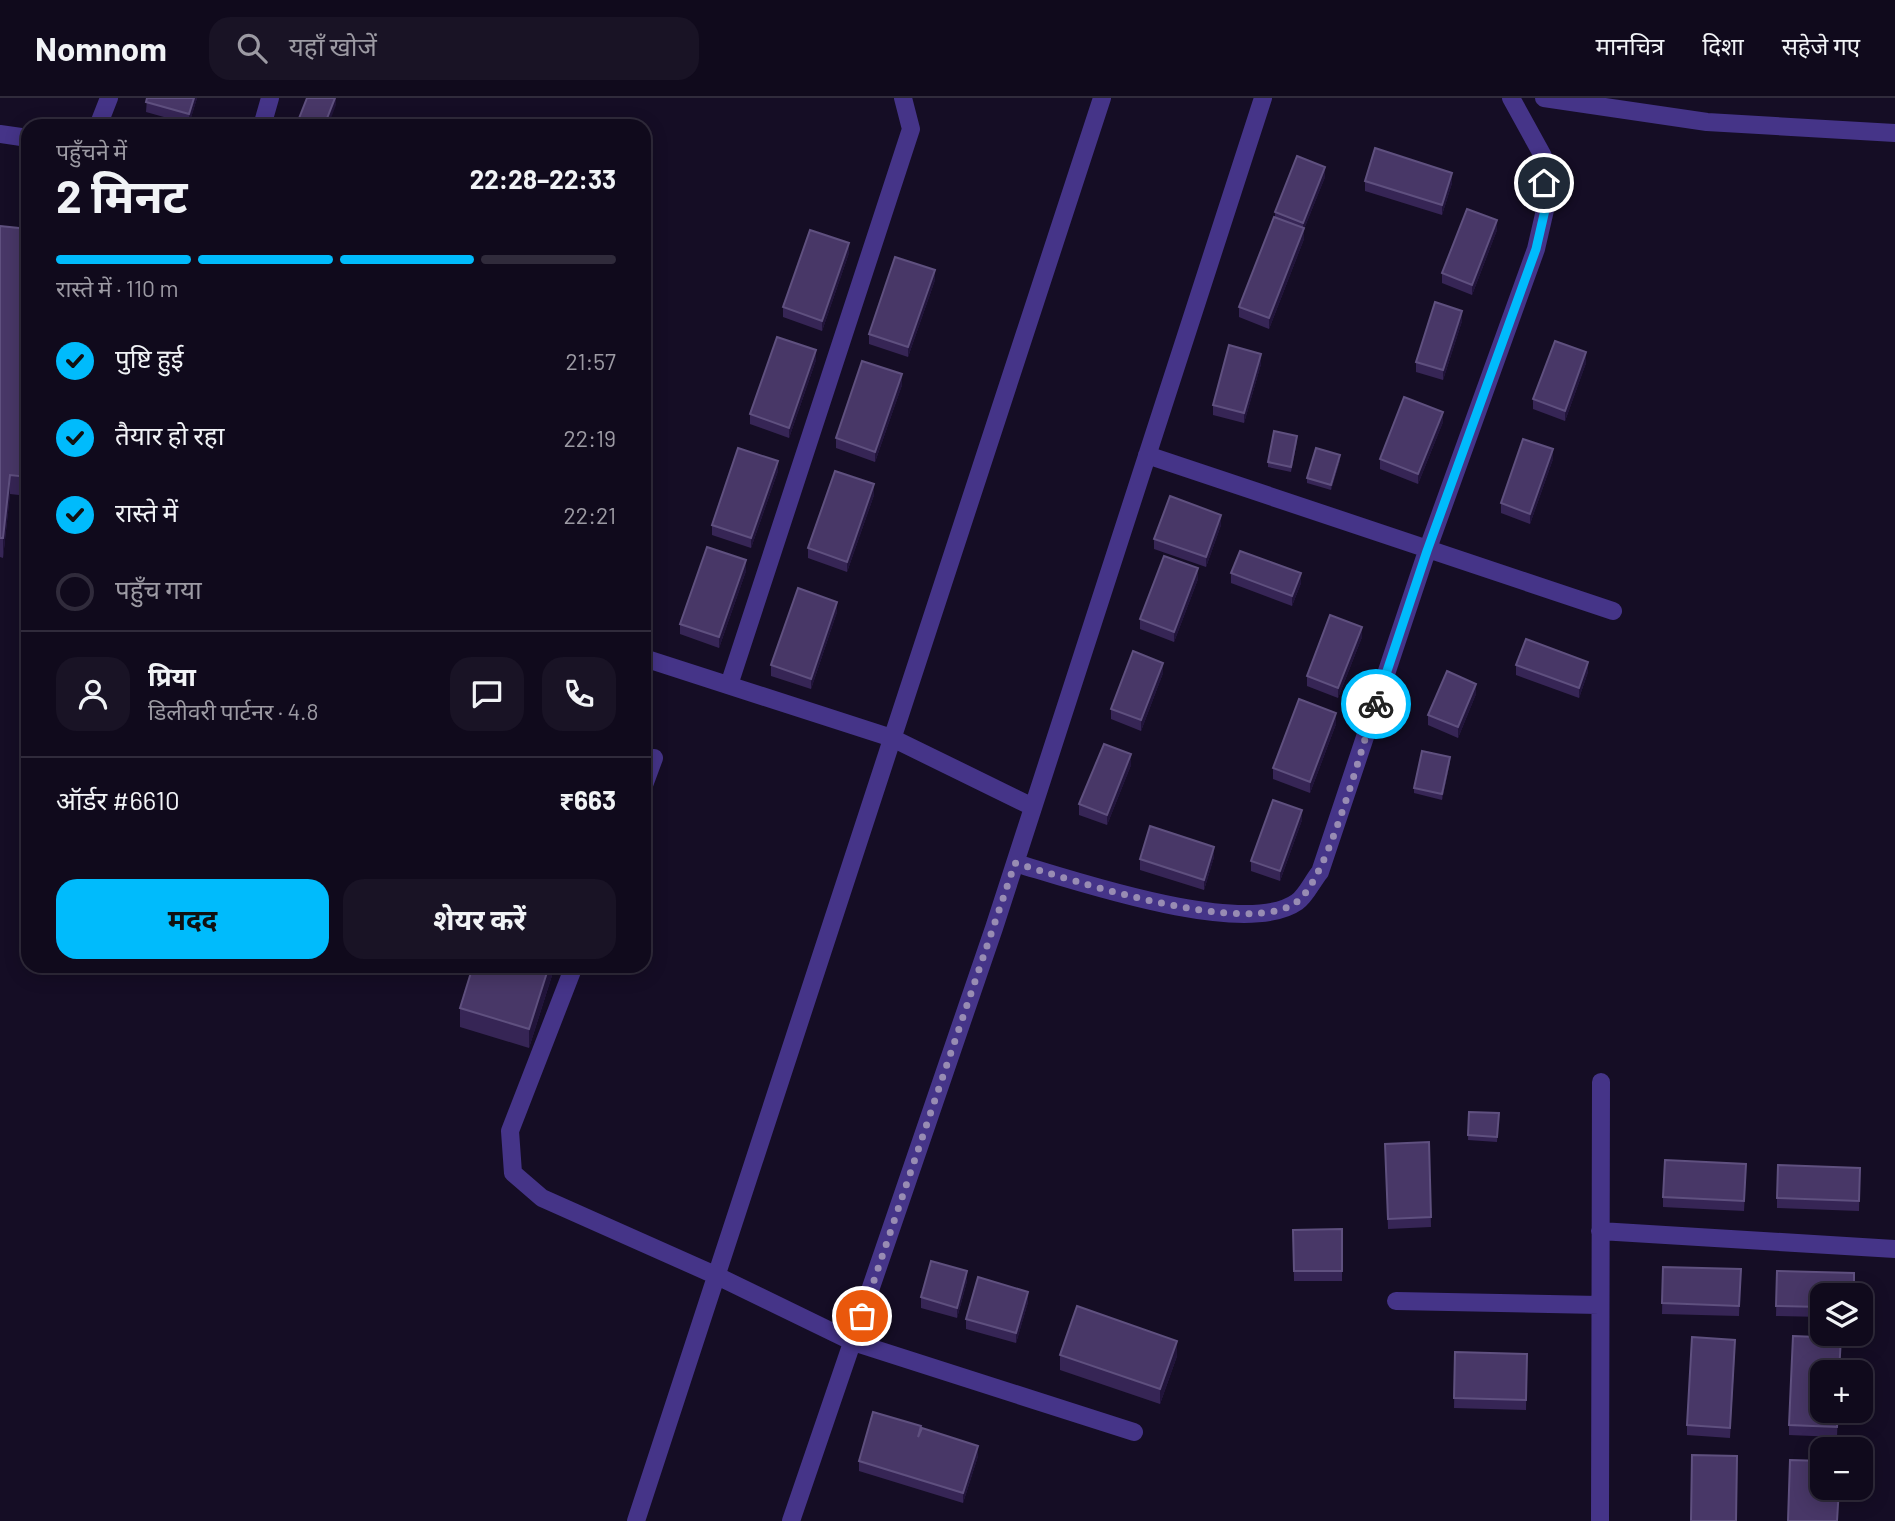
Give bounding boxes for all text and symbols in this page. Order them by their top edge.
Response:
search box [209,17,699,80]
text: Nomnom [35,28,167,68]
icon: search [233,29,271,67]
text: यहाँ खोजें [289,30,377,61]
text: मानचित्र [1596,31,1664,60]
text: दिशा [1702,31,1744,60]
text: सहेजे गए [1782,31,1860,60]
text: पहुँचने में [56,137,127,165]
pin [1514,153,1574,213]
text: 22:28–22:33 [470,163,616,194]
icon: home [1525,164,1563,202]
text: 2 मिनट [56,167,188,222]
text: रास्ते में · 110 m [56,274,179,302]
icon: check [56,342,94,380]
text: पुष्टि हुई [115,342,183,373]
text: 21:57 [565,347,616,375]
icon: check [56,419,94,457]
text: तैयार हो रहा [115,419,224,450]
text: 22:19 [564,424,616,452]
icon: check [56,496,94,534]
text: रास्ते में [115,496,178,527]
text: 22:21 [563,501,616,529]
text: पहुँच गया [115,573,202,604]
button: person [56,657,130,731]
button: chat [450,657,524,731]
button: phone [542,657,616,731]
text: प्रिया [148,660,196,691]
courier [1341,669,1411,739]
icon: bike [1357,685,1395,723]
text: डिलीवरी पार्टनर · 4.8 [148,697,318,725]
text: ऑर्डर #6610 [56,784,180,815]
text: ₹663 [559,784,616,815]
button: मदद [56,879,329,959]
button: शेयर करें [343,879,616,959]
map controls [1810,1283,1873,1500]
button: layers [1810,1283,1873,1346]
pin [832,1286,892,1346]
icon: bag [843,1297,881,1335]
button: + [1810,1360,1873,1423]
button: − [1810,1437,1873,1500]

